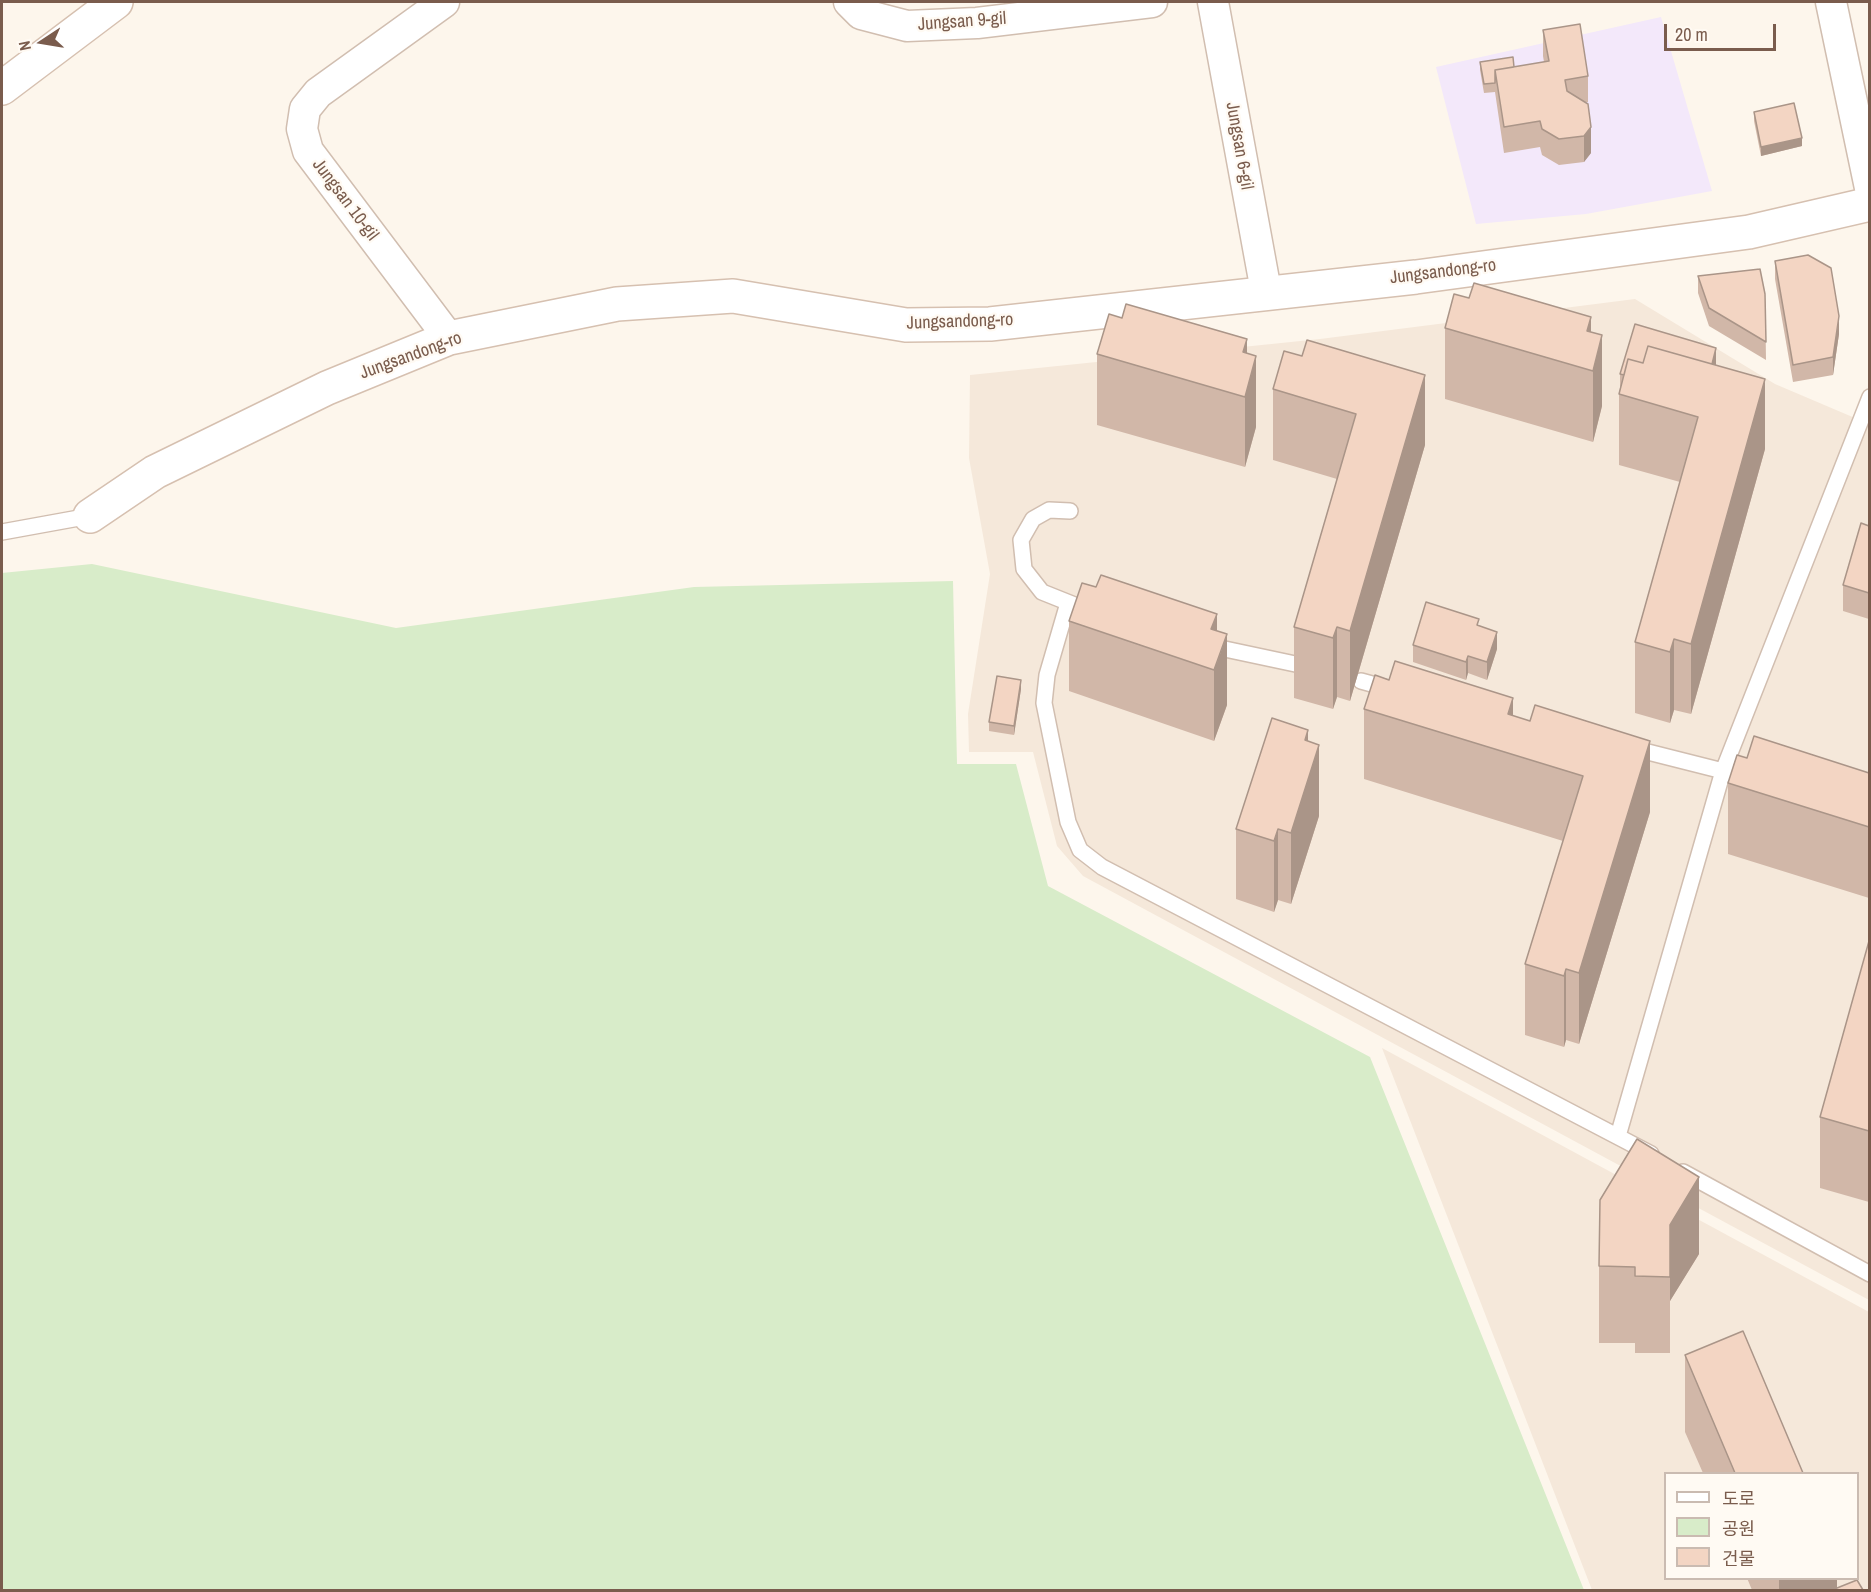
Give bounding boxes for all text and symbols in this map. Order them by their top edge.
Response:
street label: Jungsan 9-gil [917,8,1007,36]
north arrow [12,12,72,72]
scale bar [1667,12,1780,50]
text: 20 m [1675,22,1708,47]
text: N [13,39,36,53]
street label: Jungsan 6-gil [1221,100,1257,192]
street label: Jungsan 10-gil [307,155,383,245]
street label: Jungsandong-ro [1389,255,1497,289]
street label: Jungsandong-ro [906,309,1014,335]
street label: Jungsandong-ro [357,328,465,384]
legend [1664,1472,1859,1580]
text: 도로 [1722,1486,1755,1511]
text: 공원 [1722,1516,1755,1541]
text: 건물 [1722,1546,1755,1571]

